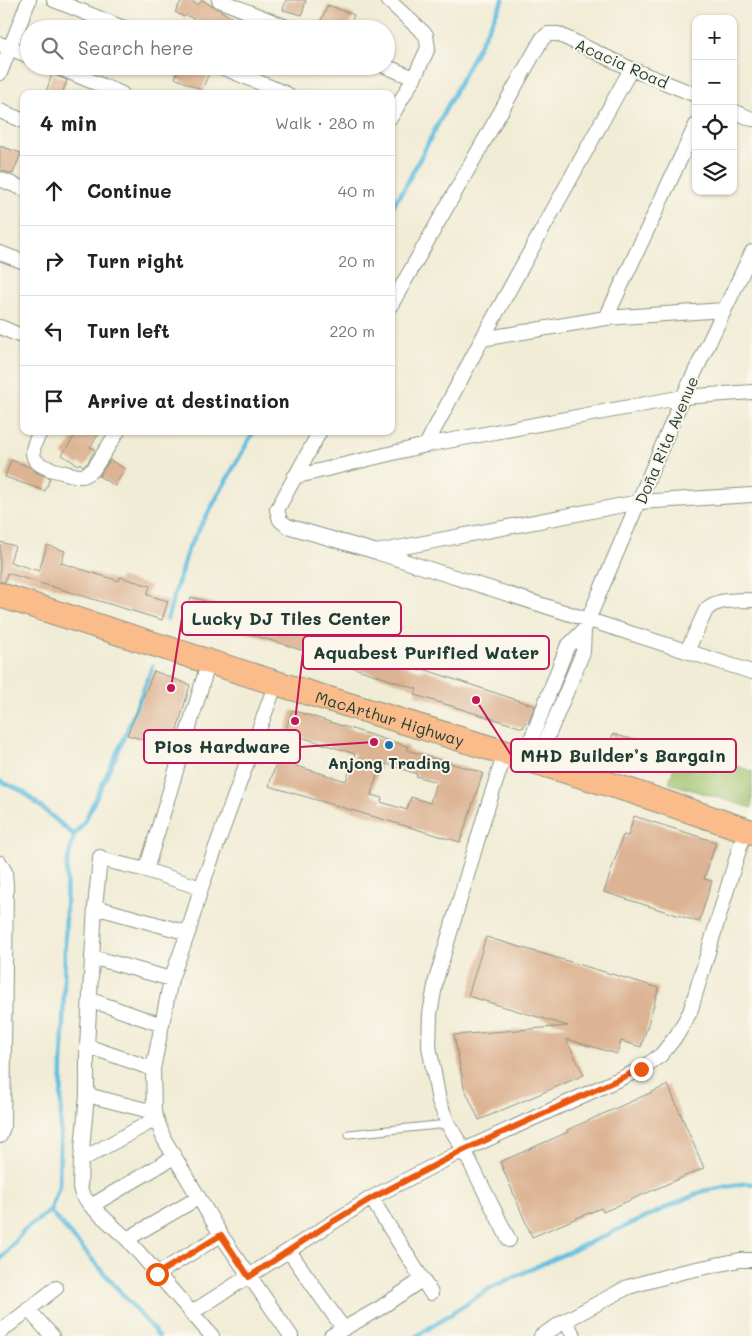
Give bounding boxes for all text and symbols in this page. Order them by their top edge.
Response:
map controls [692,15,737,195]
button: + [692,15,737,60]
search box [20,20,395,75]
street label: Acacia Road [572,33,672,93]
icon: search [38,34,66,62]
text: Search here [78,35,194,60]
button: − [692,60,737,105]
button: locate [692,105,737,150]
text: 4 min [40,109,97,136]
text: Walk · 280 m [275,112,375,133]
button: layers [692,150,737,195]
icon: ahead [40,177,68,205]
text: Continue [87,178,172,203]
text: 40 m [338,180,375,201]
icon: right [40,247,68,275]
text: Turn right [87,248,184,273]
text: 20 m [338,250,375,271]
icon: left [40,317,68,345]
text: Turn left [87,318,170,343]
text: 220 m [329,320,375,341]
street label: Doña Rita Avenue [630,373,702,507]
icon: arrive [40,387,68,415]
text: Arrive at destination [87,388,290,413]
callout: Lucky DJ Tiles Center [182,602,401,635]
text: Lucky DJ Tiles Center [191,606,391,630]
callout: Aquabest Purified Water [303,636,549,669]
text: Aquabest Purified Water [313,640,539,664]
street label: MacArthur Highway [313,685,467,750]
callout: Pios Hardware [144,730,300,763]
text: Pios Hardware [154,734,290,758]
marker: Anjong Trading [383,739,395,751]
callout: MHD Builder’s Bargain [511,739,736,772]
text: MHD Builder’s Bargain [521,743,725,767]
place label: Anjong Trading [328,752,450,773]
route end [630,1058,653,1081]
route start [146,1263,169,1286]

